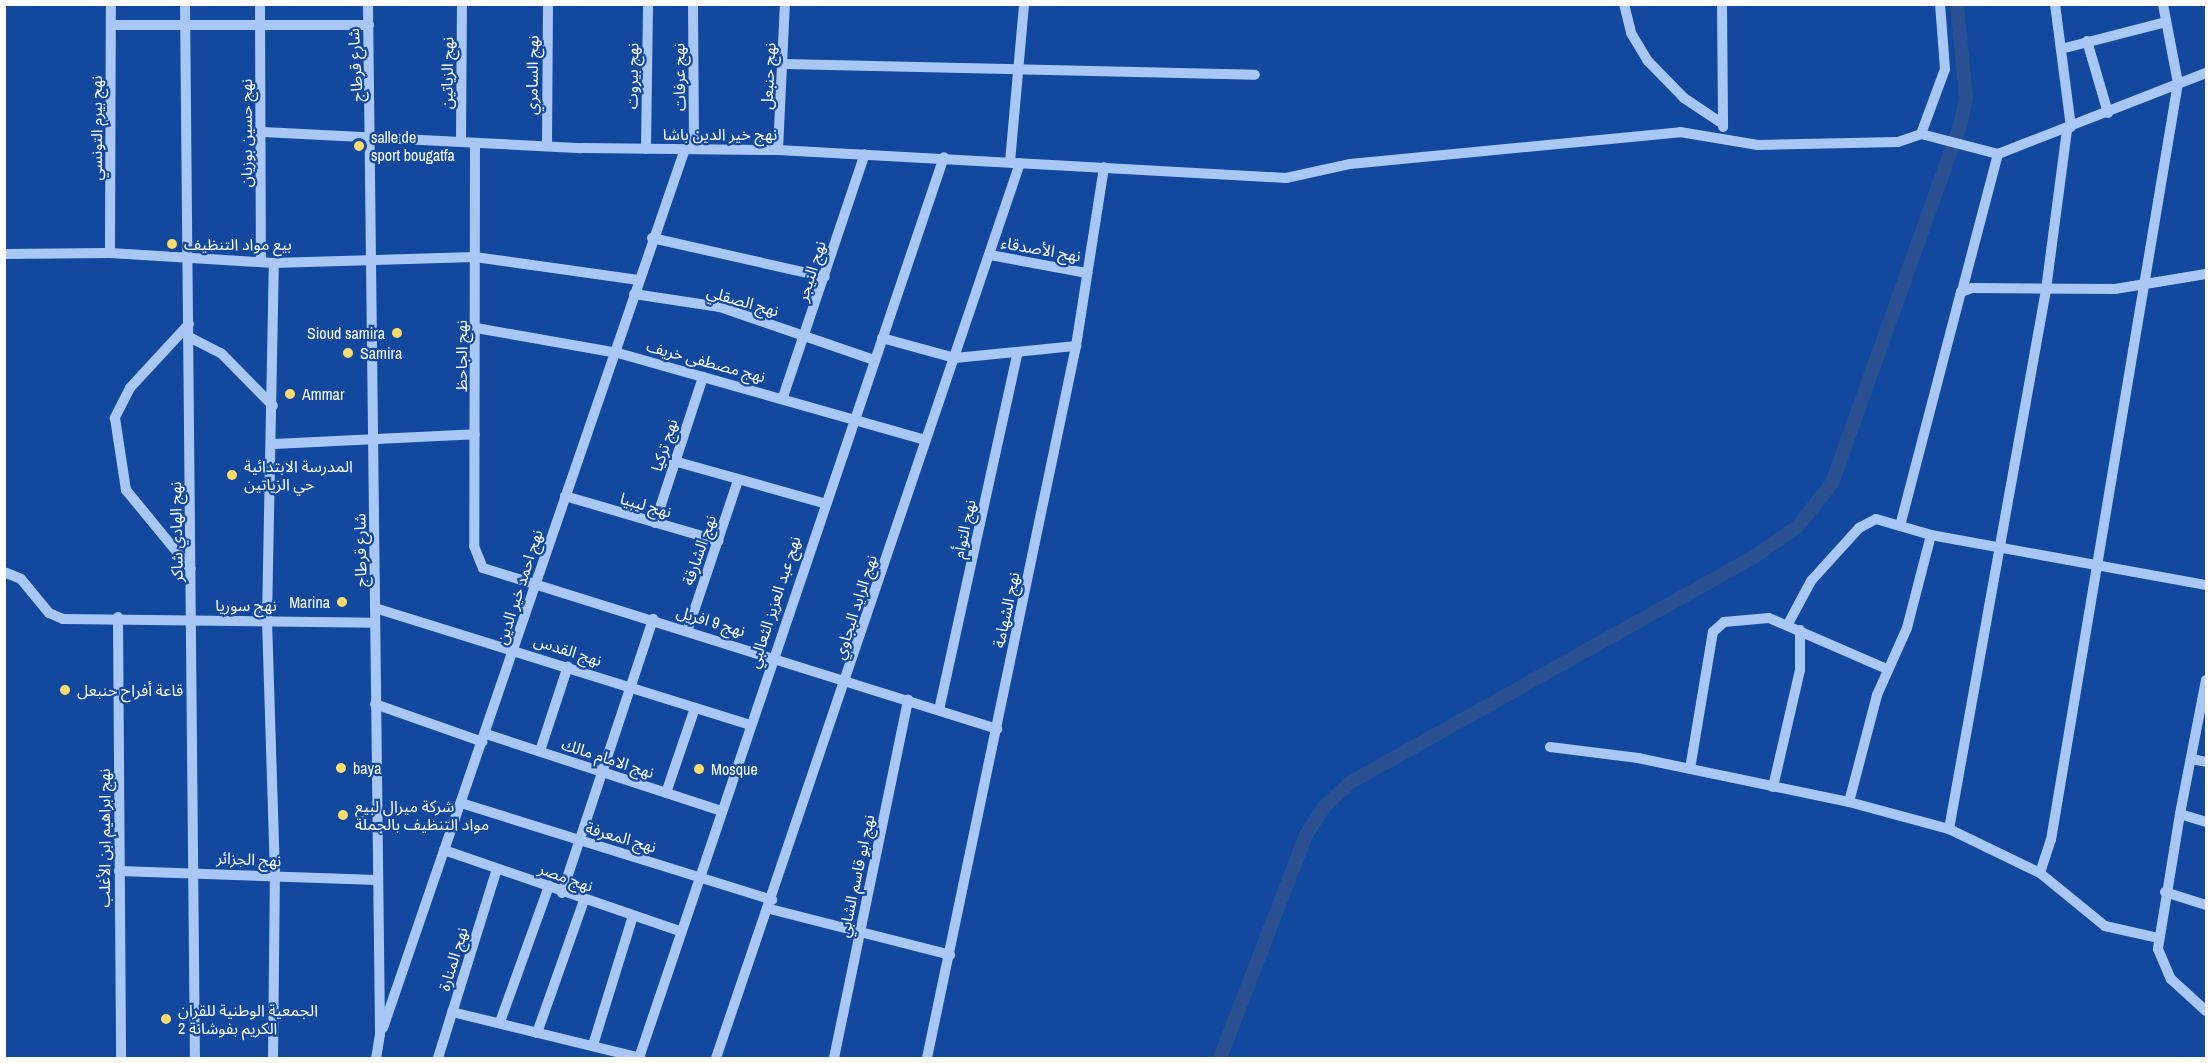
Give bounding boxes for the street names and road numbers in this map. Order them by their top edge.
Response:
street label: شارع قرطاج [343,28,367,102]
street label: نهج السامري [522,35,542,115]
street label: نهج الزياتين [437,37,457,109]
street label: نهج حنبعل [757,42,779,110]
street label: نهج بيروت [622,43,642,109]
street label: نهج عرفات [669,43,689,111]
street label: نهج بيرم التونسي [86,76,106,180]
street label: نهج حسين بوزيان [236,79,256,187]
street label: نهج خير الدين باشا [663,124,777,144]
street label: نهج الأصدقاء [999,233,1083,265]
street label: نهج النيجر [792,238,830,304]
street label: نهج الصقلي [705,282,781,320]
street label: نهج الجاحظ [451,320,471,392]
street label: نهج مصطفى خريف [644,336,768,386]
street label: نهج تركيا [647,416,681,474]
street label: نهج الهادي شاكر [166,481,186,583]
street label: نهج ليبيا [618,489,674,521]
street label: نهج التوأم [948,498,980,560]
street label: نهج الشارقة [678,512,720,588]
street label: شارع قرطاج [350,513,370,587]
street label: نهج احمد خير الدين [491,527,547,647]
street label: نهج عبد العزيز الثعالبي [744,534,804,670]
street label: نهج الرايد البجاوي [829,552,881,662]
street label: نهج الشهامة [989,570,1023,650]
street label: نهج سوريا [215,595,277,615]
street label: نهج 9 افريل [674,601,748,641]
street label: نهج القدس [532,630,604,670]
street label: نهج الامام مالك [559,734,657,782]
street label: نهج ابراهيم ابن الأغلب [94,769,114,907]
street label: نهج ابو قاسم الشابي [834,813,878,939]
street label: نهج المعرفة [583,818,659,856]
street label: نهج الجزائر [216,848,282,870]
street label: نهج مصر [536,858,596,896]
street label: نهج المنارة [434,925,472,993]

